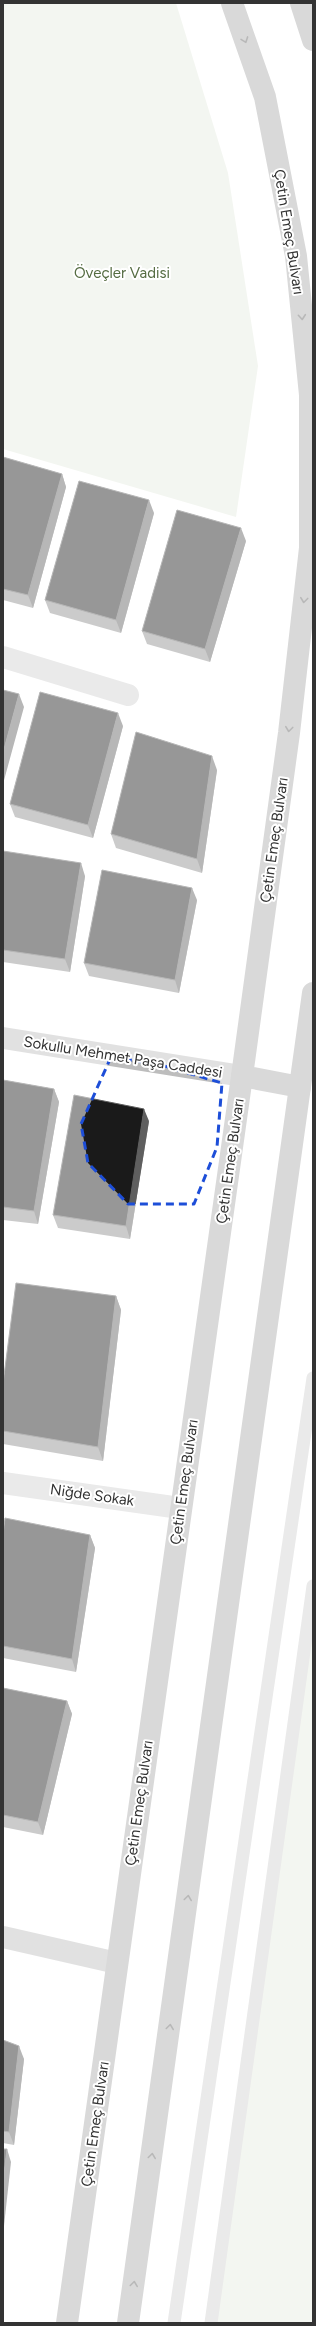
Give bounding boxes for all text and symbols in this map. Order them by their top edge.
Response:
one-way arrow [240,36,248,43]
street label: Çetin Emeç Bulvarı [270,168,308,296]
park label: Öveçler Vadisi [74,264,170,282]
one-way arrow [298,314,307,320]
one-way arrow [300,597,309,603]
one-way arrow [285,726,294,732]
street label: Çetin Emeç Bulvarı [256,776,292,904]
street label: Sokullu Mehmet Paşa Caddesi [22,1032,224,1082]
street label: Çetin Emeç Bulvarı [212,1097,248,1225]
street label: Çetin Emeç Bulvarı [166,1418,202,1546]
street label: Niğde Sokak [49,1480,136,1510]
street label: Çetin Emeç Bulvarı [121,1739,157,1867]
one-way arrow [183,1895,192,1901]
one-way arrow [165,2024,174,2030]
street label: Çetin Emeç Bulvarı [77,2060,113,2188]
one-way arrow [147,2153,156,2159]
one-way arrow [129,2281,138,2287]

